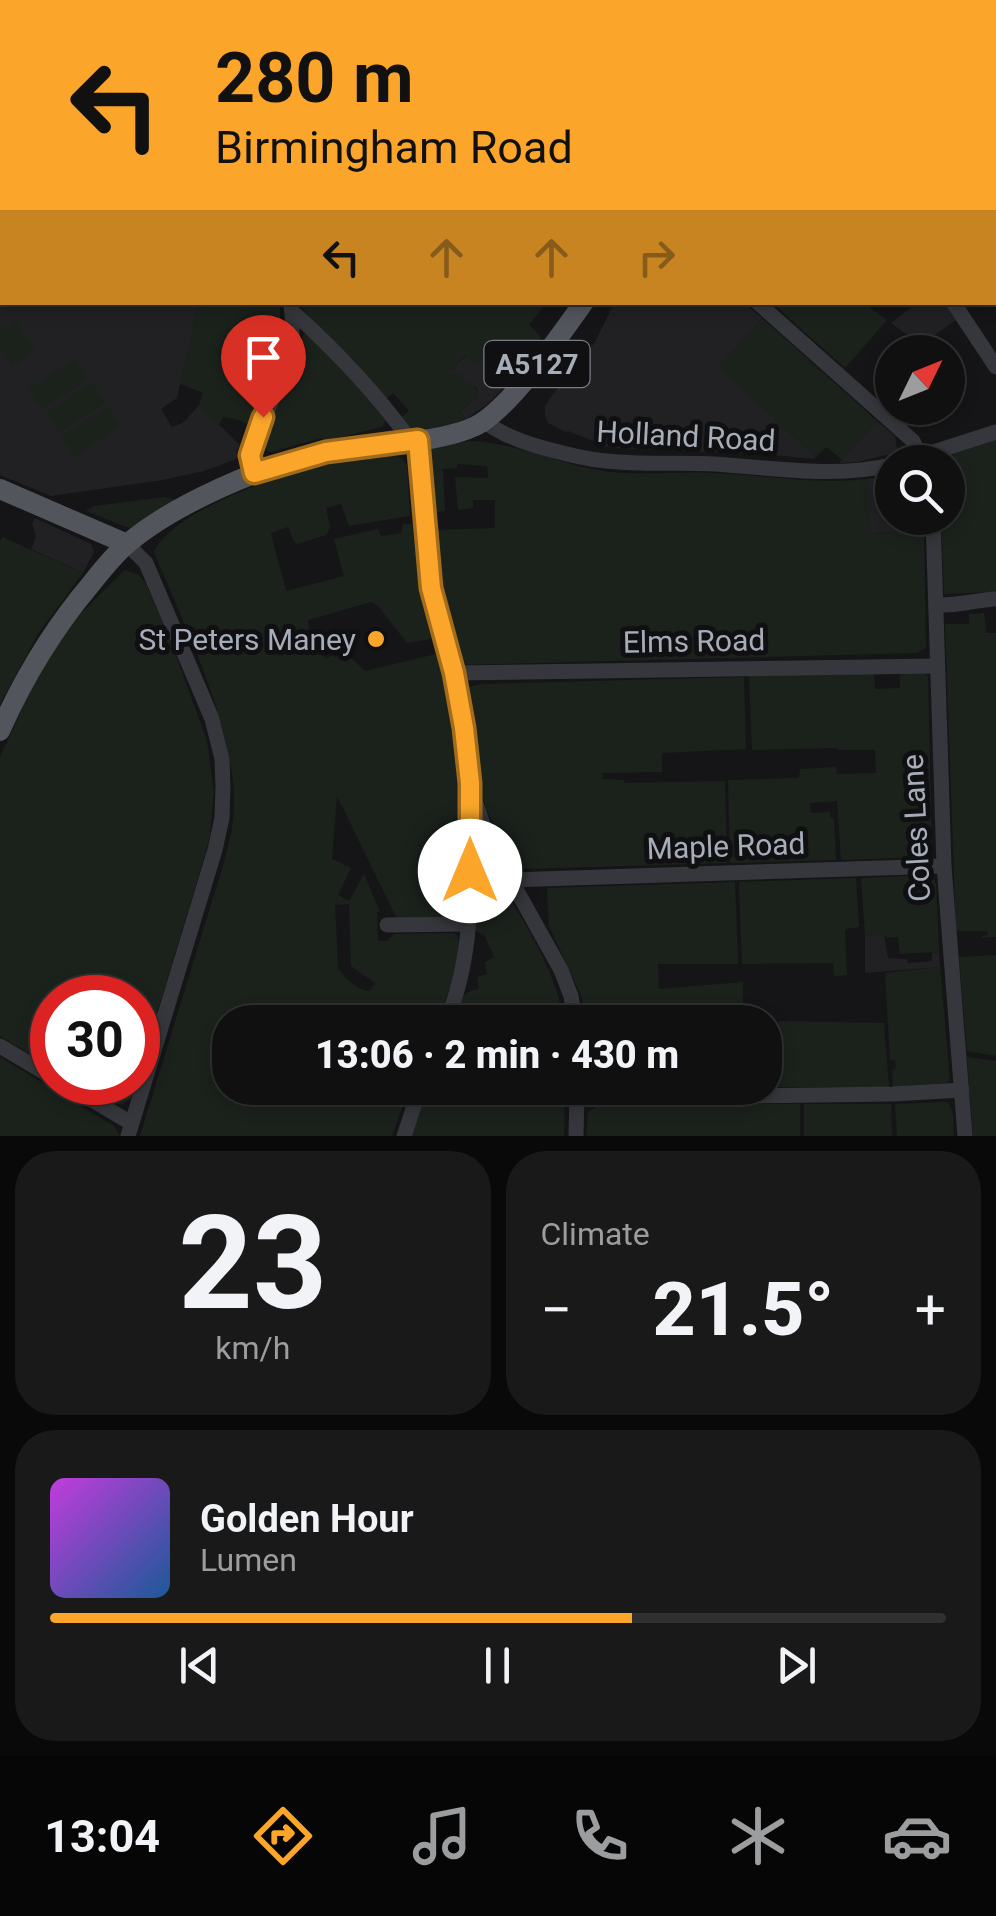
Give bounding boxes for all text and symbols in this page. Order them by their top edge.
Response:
text: 280 m [215,37,414,119]
icon: left [50,40,180,170]
text: Birmingham Road [215,121,573,174]
icon: left [314,230,369,285]
icon: ahead [419,230,474,285]
icon: ahead [524,230,579,285]
icon: right [629,230,684,285]
pin [221,315,306,418]
icon: arrive [236,330,291,385]
north arrow [875,335,965,425]
map controls [875,335,965,535]
road number: A5127 [484,341,590,387]
street label: Holland Road [596,414,776,458]
button: search [875,445,965,535]
place label: St Peters Maney [138,622,356,657]
street label: Elms Road [622,622,766,660]
marker: St Peters Maney [365,628,387,650]
street label: Coles Lane [895,753,937,903]
position arrow [418,819,522,923]
street label: Maple Road [646,826,806,866]
speed limit sign: 30 [30,975,160,1105]
text: 13:06 · 2 min · 430 m [315,1033,679,1077]
text: 23 [178,1187,327,1340]
text: Climate [541,1215,650,1253]
text: 21.5° [653,1265,834,1353]
text: − [541,1278,572,1342]
text: + [915,1278,946,1342]
text: km/h [215,1329,290,1367]
text: Golden Hour [200,1497,414,1541]
text: Lumen [200,1541,297,1579]
icon: previous [172,1638,227,1693]
icon: pause [470,1638,525,1693]
icon: next [769,1638,824,1693]
icon: directions [248,1801,318,1871]
icon: music [407,1801,477,1871]
icon: phone [565,1801,635,1871]
icon: climate [723,1801,793,1871]
icon: car [882,1801,952,1871]
text: 13:04 [44,1810,160,1863]

